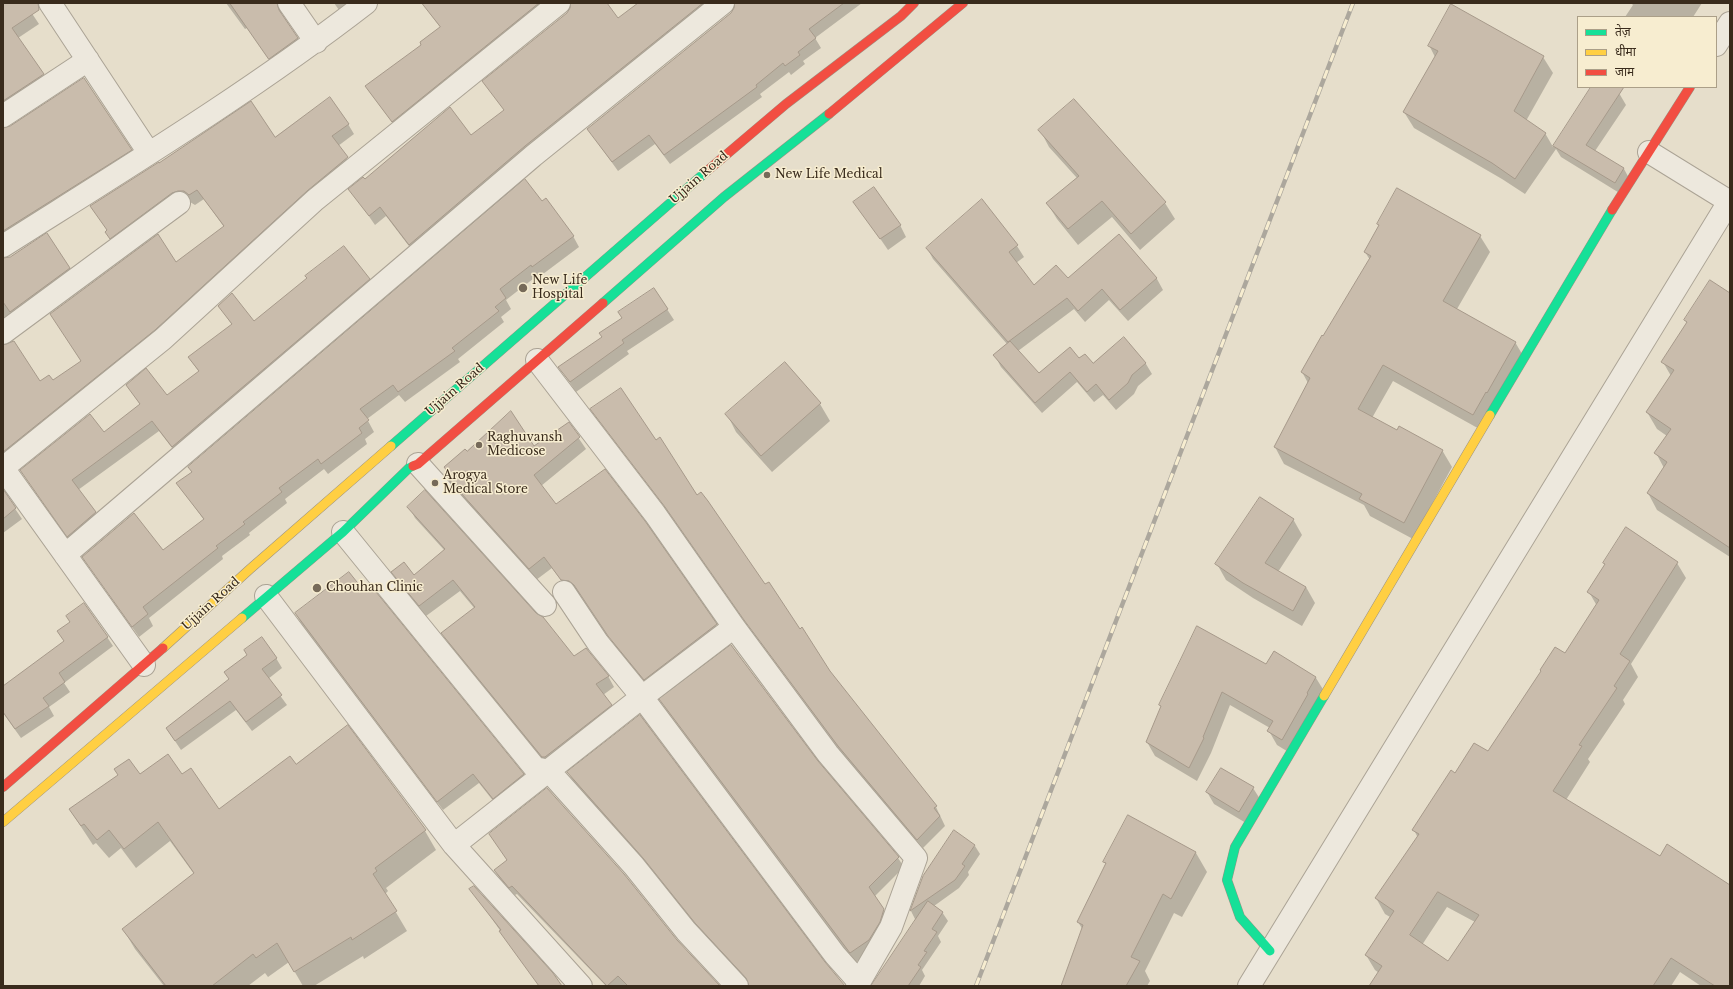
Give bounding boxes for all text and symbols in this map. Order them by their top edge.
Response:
legend [1577,16,1717,88]
text: तेज़ [1615,24,1631,39]
text: धीमा [1615,44,1636,59]
text: जाम [1615,64,1634,79]
street label: Ujjain Road [667,149,731,207]
place label: New Life Medical [775,168,883,182]
marker: New Life Medical [762,170,772,180]
place label: New Life Hospital [532,274,587,302]
marker: New Life Hospital [517,282,529,294]
street label: Ujjain Road [423,361,487,419]
place label: Raghuvansh Medicose [487,431,562,459]
marker: Raghuvansh Medicose [474,440,484,450]
place label: Arogya Medical Store [443,469,528,497]
marker: Arogya Medical Store [430,478,440,488]
street label: Ujjain Road [179,574,243,634]
place label: Chouhan Clinic [326,581,423,595]
marker: Chouhan Clinic [311,582,323,594]

